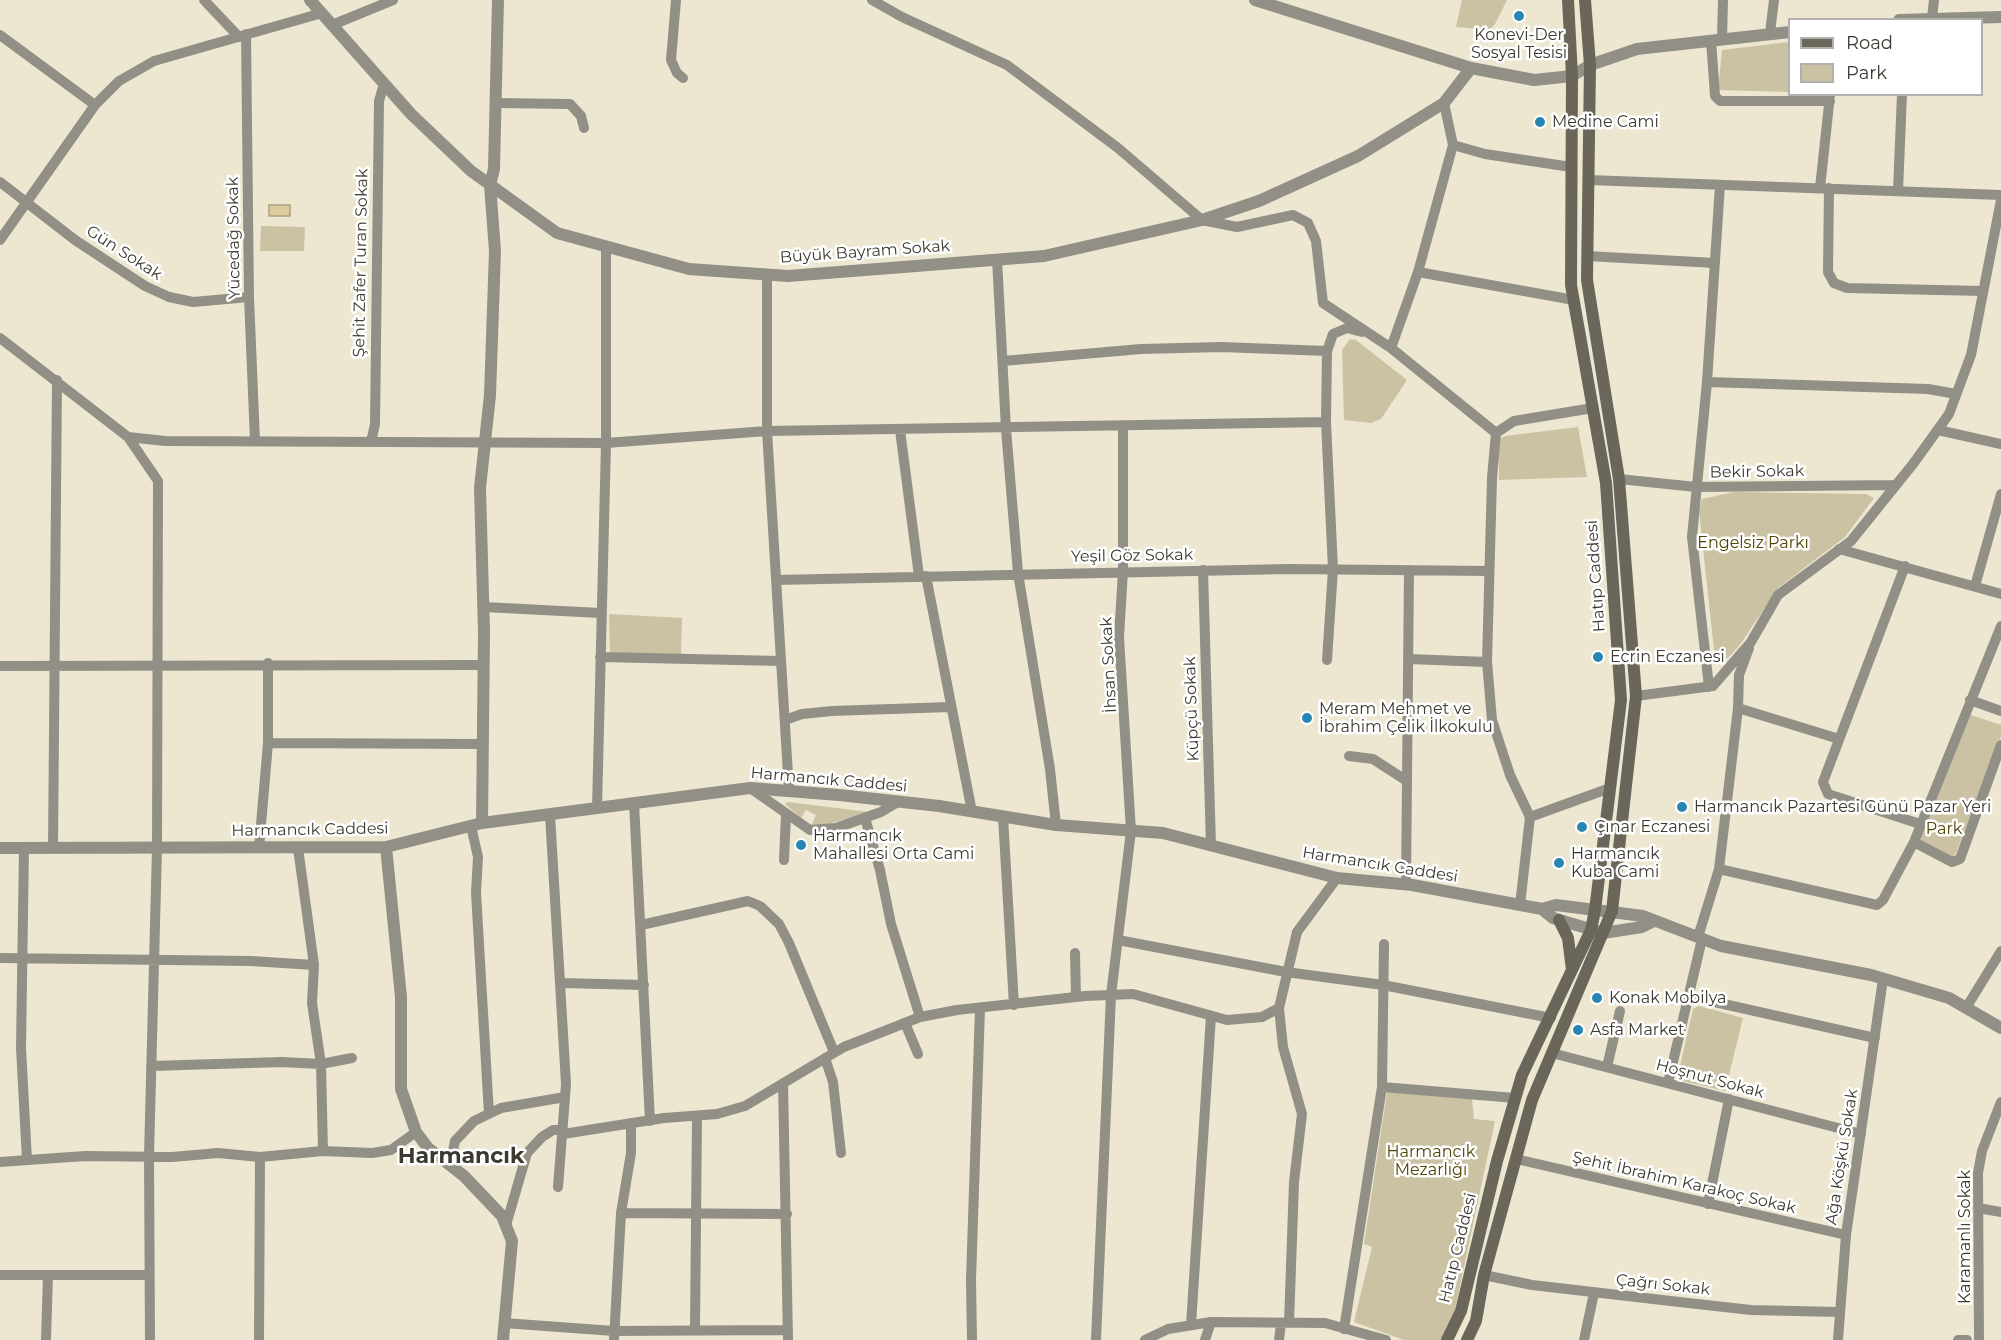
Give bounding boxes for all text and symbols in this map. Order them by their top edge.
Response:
marker: Konevi-Der Sosyal Tesisi [1512,9,1526,23]
legend [1788,18,1983,96]
place label: Konevi-Der Sosyal Tesisi [1471,25,1567,63]
text: Road [1846,32,1893,54]
text: Park [1846,62,1887,84]
place label: Medine Cami [1552,112,1659,132]
marker: Medine Cami [1533,115,1547,129]
street label: Şehit Zafer Turan Sokak [350,168,372,358]
street label: Yücedağ Sokak [223,177,245,299]
street label: Gün Sokak [83,221,165,285]
street label: Büyük Bayram Sokak [779,236,951,268]
street label: Bekir Sokak [1710,462,1804,482]
street label: Hatıp Caddesi [1583,519,1609,633]
park label: Engelsiz Parkı [1697,533,1809,553]
street label: Yeşil Göz Sokak [1071,545,1193,567]
street label: İhsan Sokak [1097,616,1121,714]
place label: Ecrin Eczanesi [1610,647,1725,667]
marker: Ecrin Eczanesi [1591,650,1605,664]
street label: Küpçü Sokak [1181,656,1203,762]
place label: Meram Mehmet ve İbrahim Çelik İlkokulu [1319,699,1493,737]
marker: Meram Mehmet ve İbrahim Çelik İlkokulu [1300,711,1314,725]
street label: Harmancık Caddesi [750,764,908,796]
place label: Harmancık Pazartesi Günü Pazar Yeri [1694,797,1991,817]
marker: Harmancık Pazartesi Günü Pazar Yeri [1675,800,1689,814]
place label: Çınar Eczanesi [1594,817,1710,837]
street label: Harmancık Caddesi [231,819,389,841]
park label: Park [1926,819,1962,839]
marker: Çınar Eczanesi [1575,820,1589,834]
place label: Harmancık Mahallesi Orta Cami [813,826,974,864]
marker: Harmancık Mahallesi Orta Cami [794,838,808,852]
street label: Harmancık Caddesi [1301,843,1459,887]
place label: Harmancık Kuba Cami [1571,844,1660,882]
marker: Harmancık Kuba Cami [1552,856,1566,870]
place label: Konak Mobilya [1609,988,1727,1008]
marker: Konak Mobilya [1590,991,1604,1005]
place label: Asfa Market [1590,1020,1684,1040]
marker: Asfa Market [1571,1023,1585,1037]
street label: Hoşnut Sokak [1654,1055,1766,1103]
street label: Ağa Köşkü Sokak [1822,1088,1862,1226]
park label: Harmancık Mezarlığı [1387,1142,1475,1180]
district label: Harmancık [398,1144,524,1170]
street label: Şehit İbrahim Karakoç Sokak [1570,1148,1798,1218]
street label: Karamanlı Sokak [1955,1170,1975,1304]
street label: Hatıp Caddesi [1435,1191,1481,1305]
street label: Çağrı Sokak [1615,1271,1711,1299]

